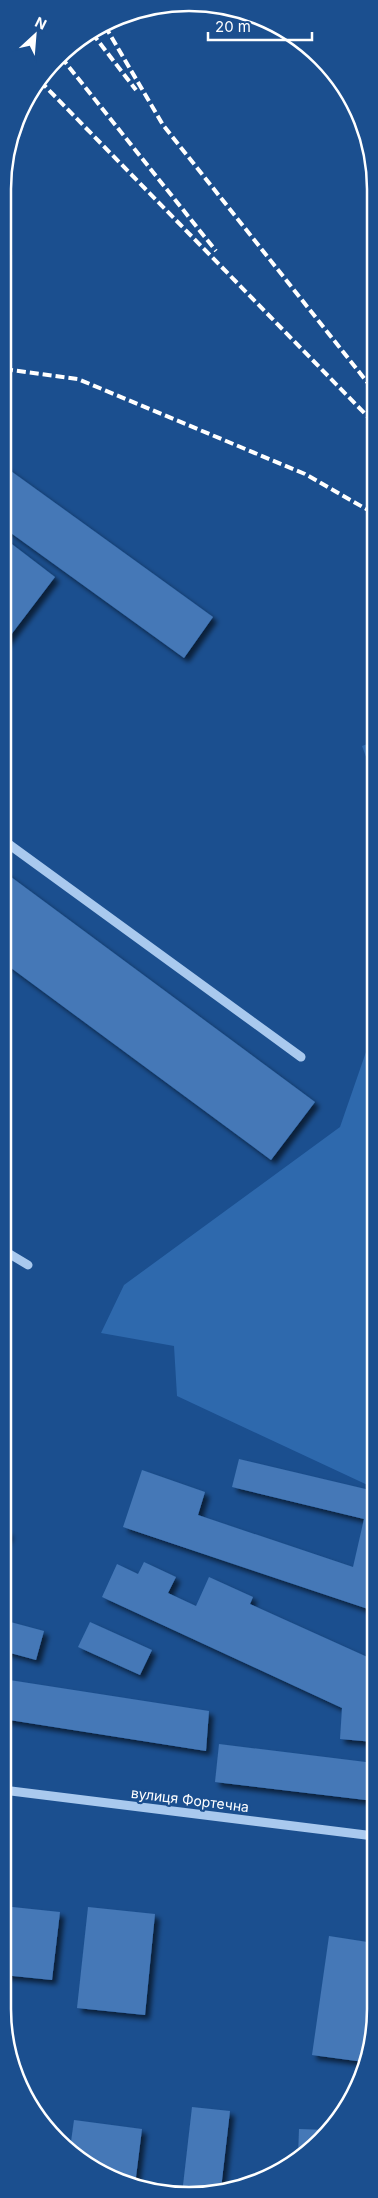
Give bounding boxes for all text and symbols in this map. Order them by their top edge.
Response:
north arrow [10,10,60,60]
scale bar [208,10,312,42]
text: N [32,13,49,33]
text: 20 m [215,17,251,36]
street label: вулиця Фортечна [130,1784,250,1815]

